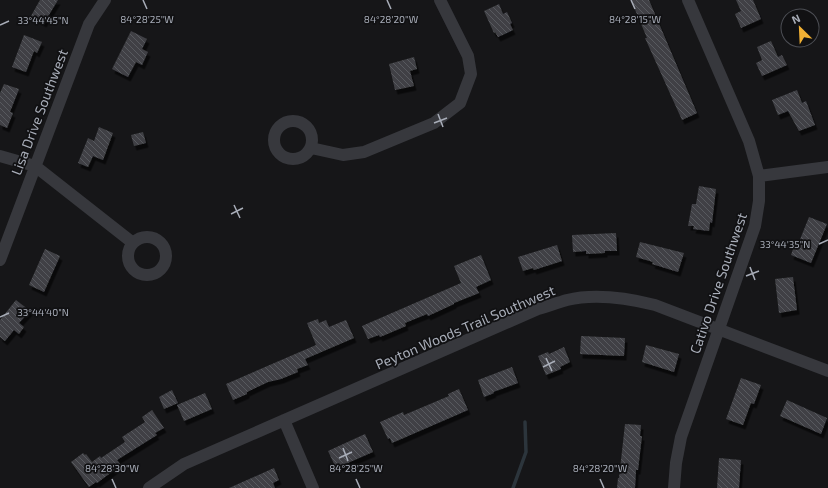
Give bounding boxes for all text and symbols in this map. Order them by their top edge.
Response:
north arrow [780,8,820,48]
text: N [789,11,802,26]
text: 84°28'25"W [120,13,174,25]
text: 84°28'20"W [364,13,419,25]
text: 84°28'15"W [609,13,662,25]
text: 33°44'45"N [18,14,69,26]
street label: Lisa Drive Southwest [7,47,71,177]
street label: Cativo Drive Southwest [686,210,750,356]
text: 33°44'35"N [760,238,810,250]
street label: Peyton Woods Trail Southwest [373,281,557,373]
text: 33°44'40"N [17,306,69,318]
text: 84°28'30"W [85,462,140,474]
text: 84°28'25"W [329,462,383,474]
text: 84°28'20"W [573,462,628,474]

